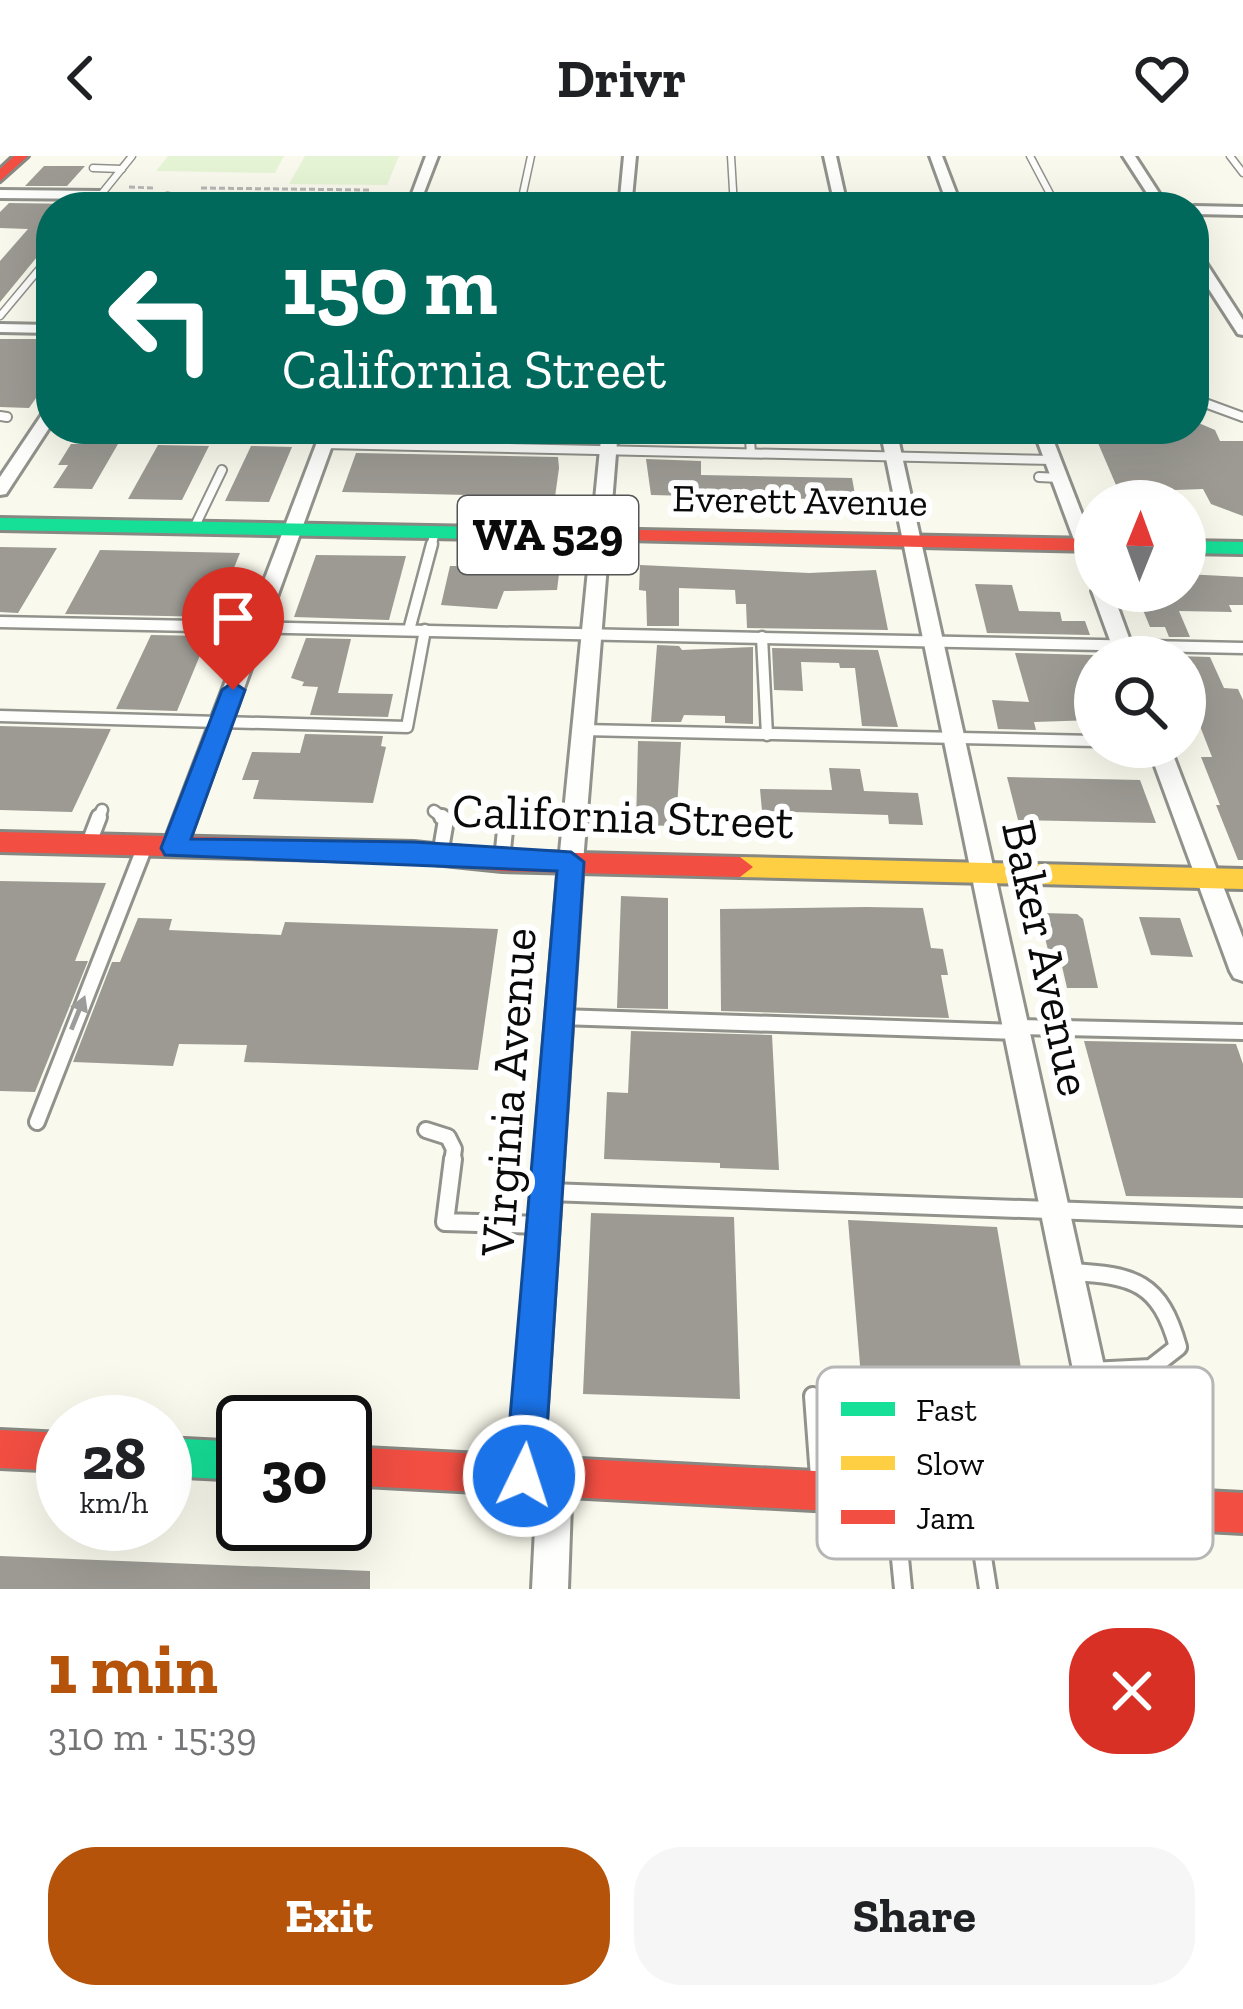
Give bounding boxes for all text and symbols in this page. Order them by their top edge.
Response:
icon: back [48,45,114,111]
icon: heart [1129,45,1195,111]
text: Drivr [557,46,686,111]
text: 150 m [282,235,497,336]
icon: left [84,240,240,396]
text: California Street [282,337,666,402]
street label: Everett Avenue [672,474,928,526]
north arrow [1074,480,1206,612]
map controls [1074,480,1206,768]
road number: WA 529 [458,496,638,574]
pin [182,567,284,690]
icon: arrive [200,585,266,651]
button: search [1074,636,1206,768]
street label: California Street [451,782,795,850]
street label: Baker Avenue [990,815,1104,1101]
street label: Virginia Avenue [468,926,548,1259]
one-way arrow [69,994,88,1030]
legend [817,1367,1213,1559]
text: Fast [916,1390,977,1429]
speed limit sign: 30 [216,1395,372,1551]
position arrow [461,1413,587,1539]
text: 28 [82,1422,146,1494]
text: Slow [916,1444,984,1483]
text: km/h [80,1485,148,1521]
text: Jam [916,1498,975,1537]
text: 1 min [48,1625,218,1711]
button: close [1069,1628,1195,1754]
text: 310 m · 15:39 [48,1713,257,1760]
button: Exit [48,1847,610,1985]
button: Share [634,1847,1195,1985]

